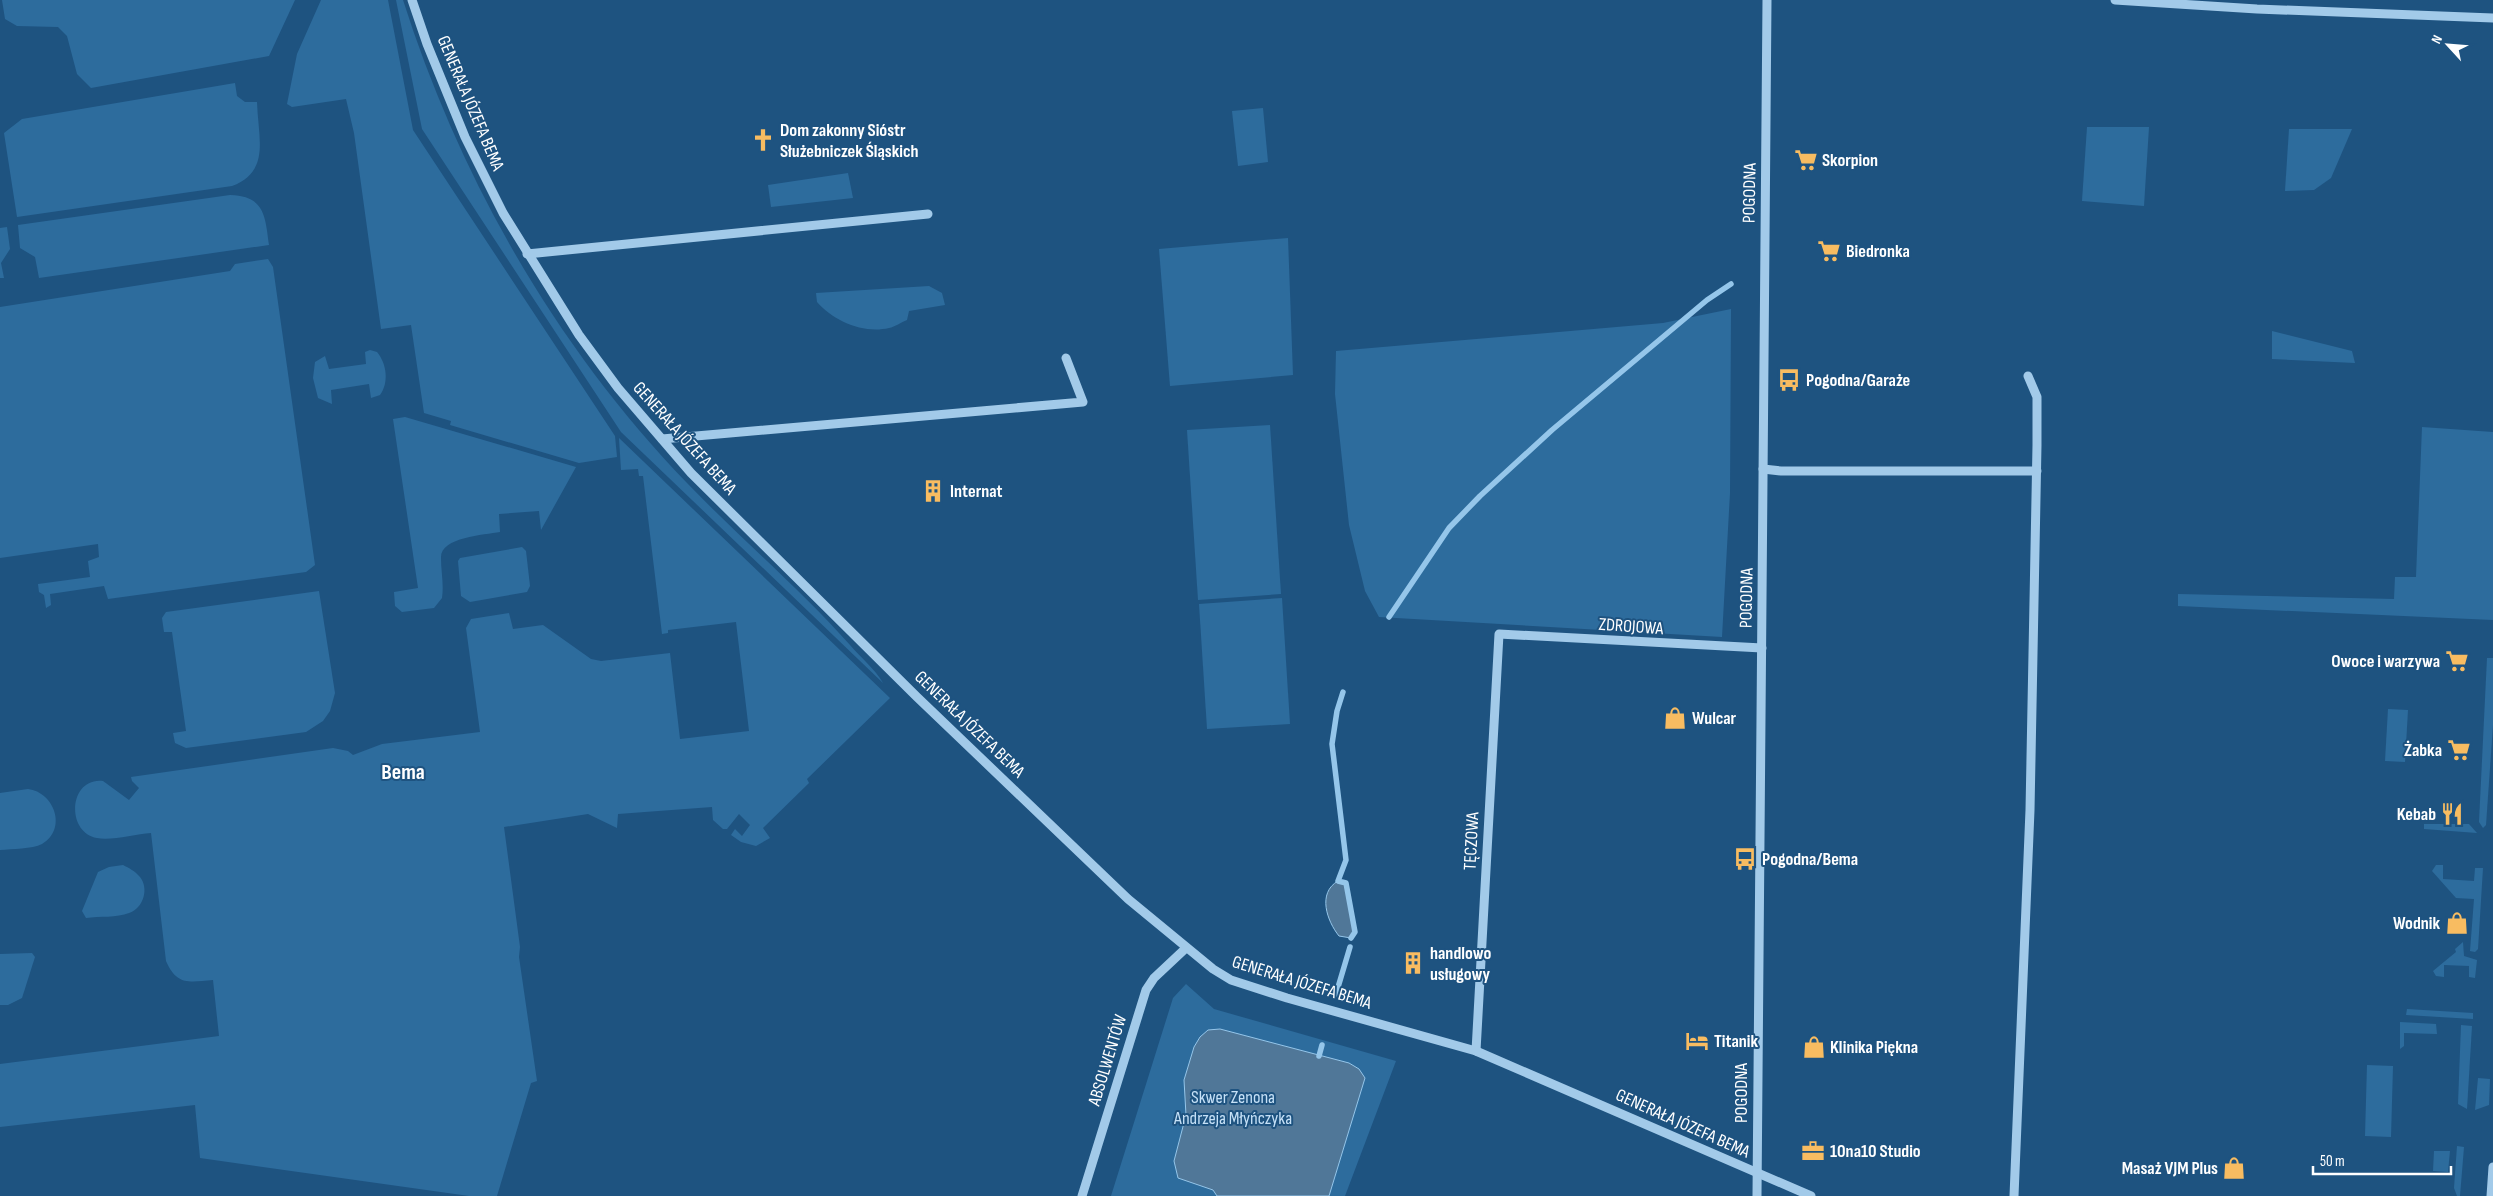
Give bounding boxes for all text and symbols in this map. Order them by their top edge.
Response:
north arrow [2423,20,2473,70]
street label: GENERAŁA JÓZEFA BEMA [433,32,509,174]
text: N [2427,32,2446,47]
place label: Dom zakonny Sióstr Służebniczek Śląskich [780,120,919,162]
church icon: Dom zakonny Sióstr Służebniczek Śląskich [750,127,776,153]
supermarket icon: Skorpion [1793,147,1819,173]
place label: Skorpion [1822,150,1878,171]
street label: POGODNA [1738,162,1761,223]
supermarket icon: Biedronka [1816,238,1842,264]
place label: Biedronka [1846,241,1910,262]
bus stop icon: Pogodna/Garaże [1776,367,1802,393]
place label: Pogodna/Garaże [1806,370,1910,391]
street label: GENERAŁA JÓZEFA BEMA [628,378,741,499]
building icon: Internat [920,478,946,504]
place label: Internat [950,481,1003,502]
street label: POGODNA [1735,567,1758,628]
street label: ZDROJOWA [1598,614,1664,639]
supermarket icon: Owoce i warzywa [2444,648,2470,674]
place label: Owoce i warzywa [2331,651,2440,672]
street label: GENERAŁA JÓZEFA BEMA [910,667,1029,782]
shop icon: Wulcar [1662,705,1688,731]
place label: Wulcar [1692,708,1737,729]
supermarket icon: Żabka [2446,737,2472,763]
place label: Żabka [2404,740,2442,761]
district label: Bema [381,759,425,786]
restaurant icon: Kebab [2439,801,2465,827]
place label: Kebab [2397,804,2436,825]
street label: TĘCZOWA [1459,811,1484,871]
bus stop icon: Pogodna/Bema [1732,846,1758,872]
place label: Pogodna/Bema [1762,849,1858,870]
shop icon: Wodnik [2444,910,2470,936]
place label: Wodnik [2393,913,2440,934]
place label: handlowo usługowy [1430,943,1491,985]
building icon: handlowo usługowy [1400,950,1426,976]
street label: GENERAŁA JÓZEFA BEMA [1230,951,1374,1014]
street label: ABSOLWENTÓW [1083,1012,1131,1109]
hotel icon: Titanik [1684,1028,1710,1054]
place label: Titanik [1714,1031,1758,1052]
shop icon: Klinika Piękna [1801,1034,1827,1060]
place label: Klinika Piękna [1830,1037,1918,1058]
street label: POGODNA [1731,1063,1752,1123]
street label: GENERAŁA JÓZEFA BEMA [1612,1084,1753,1163]
park label: Skwer Zenona Andrzeja Młyńczyka [1173,1087,1292,1129]
office icon: 10na10 Studio [1800,1138,1826,1164]
place label: 10na10 Studio [1830,1141,1921,1162]
scale bar [2313,1144,2450,1176]
text: 50 m [2320,1152,2345,1171]
shop icon: Masaż VJM Plus [2221,1155,2247,1181]
place label: Masaż VJM Plus [2122,1158,2218,1179]

